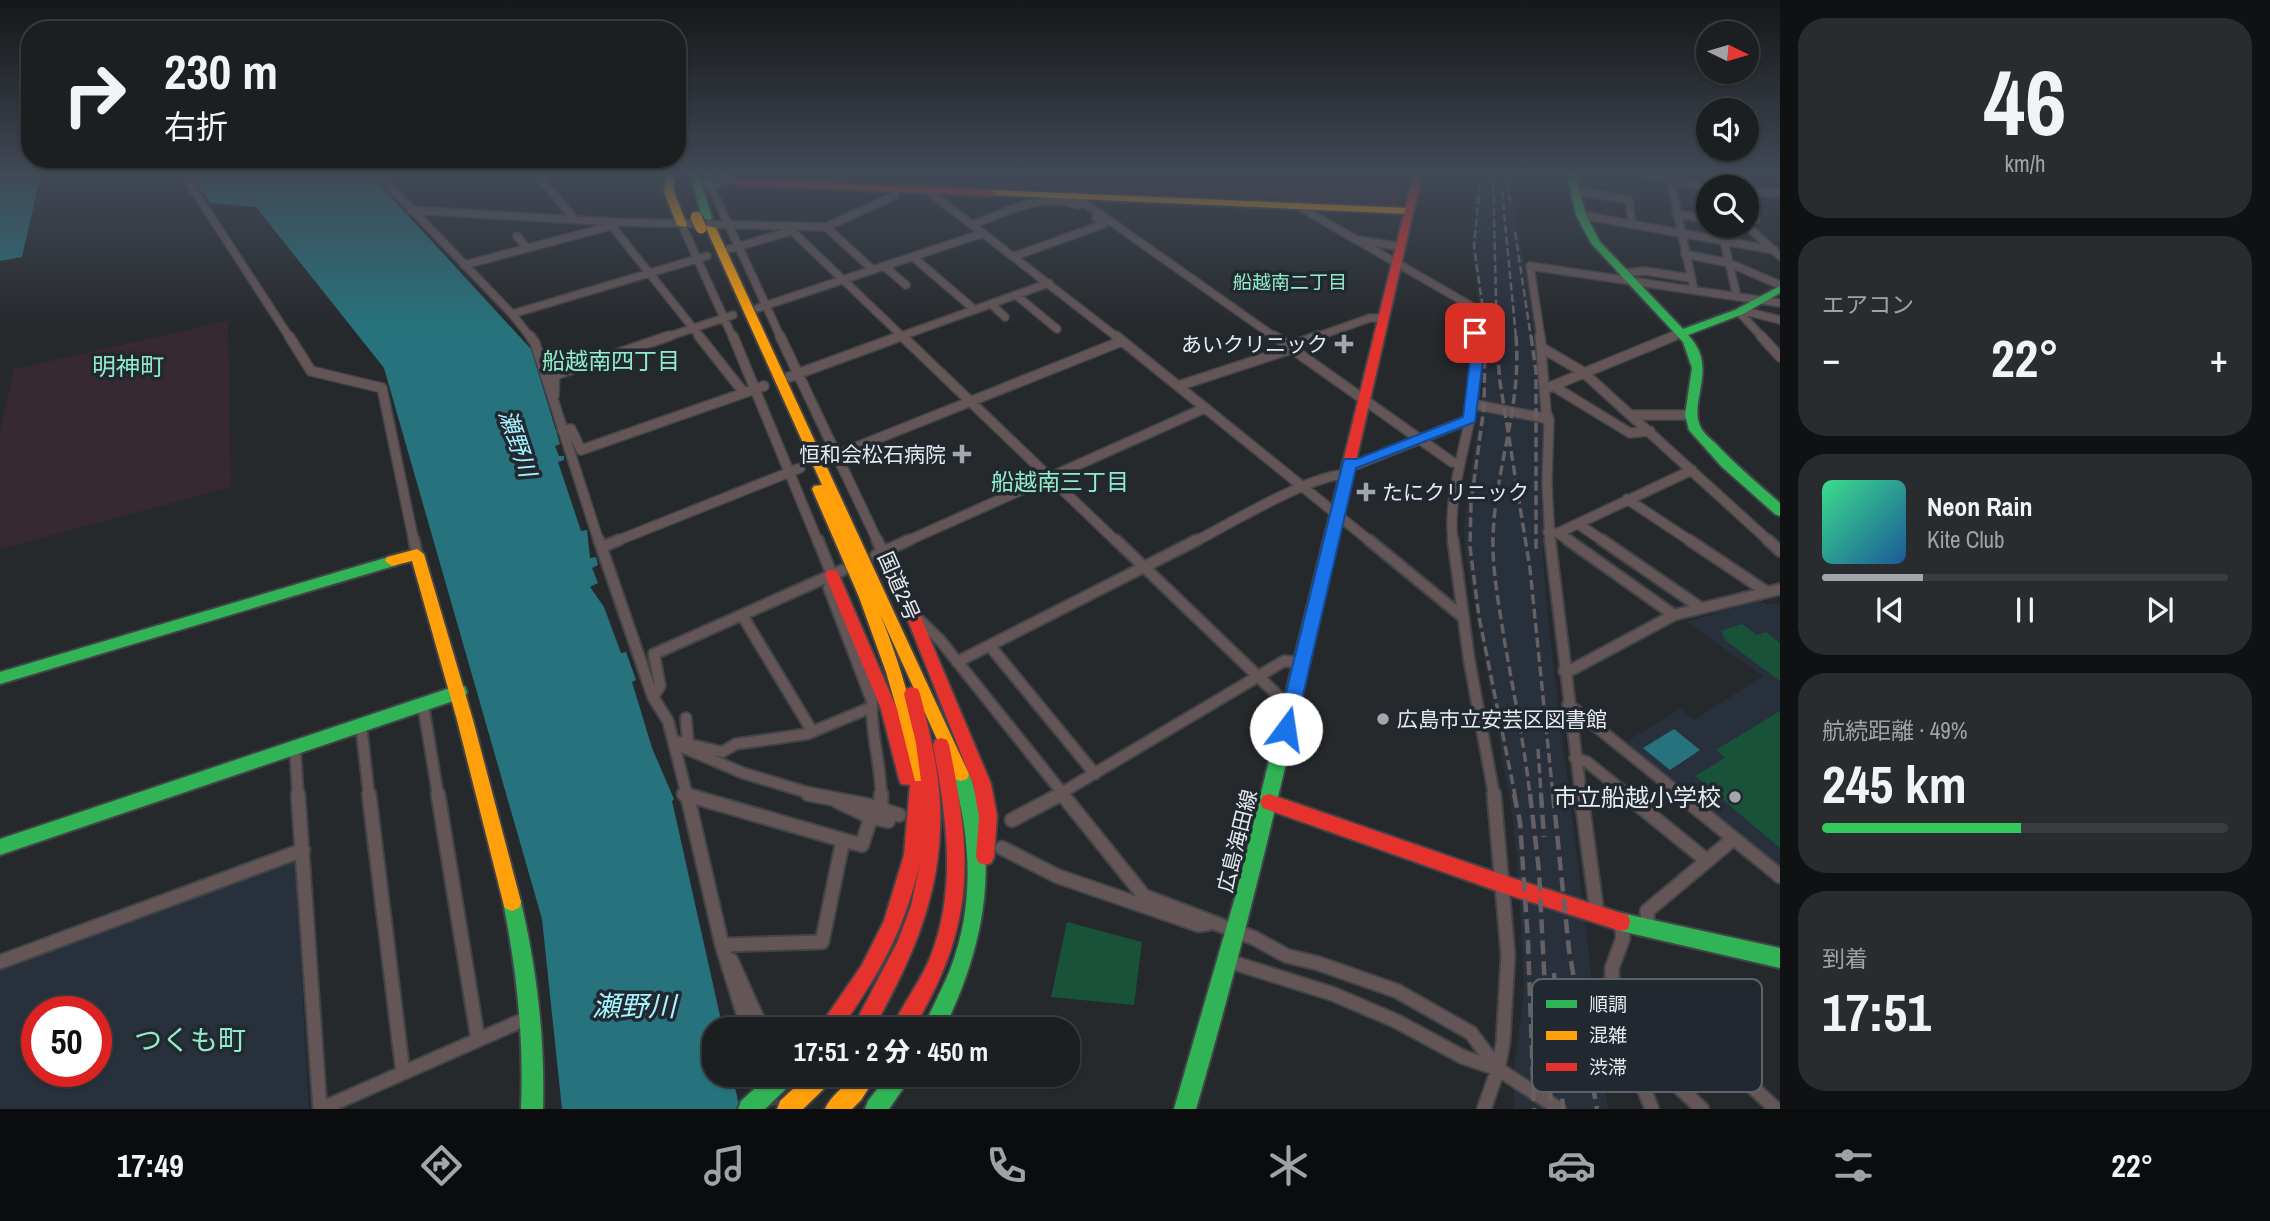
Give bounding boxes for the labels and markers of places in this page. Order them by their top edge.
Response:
pin [1445,303,1505,363]
place label: あいクリニック [1181,330,1328,359]
marker: あいクリニック [1334,334,1354,354]
place label: 恒和会松石病院 [799,440,946,469]
marker: 恒和会松石病院 [952,444,972,464]
place label: たにクリニック [1382,478,1529,507]
marker: たにクリニック [1356,482,1376,502]
place label: 広島市立安芸区図書館 [1397,705,1607,734]
marker: 広島市立安芸区図書館 [1375,711,1391,727]
place label: 市立船越小学校 [1553,781,1721,813]
marker: 市立船越小学校 [1727,789,1743,805]

